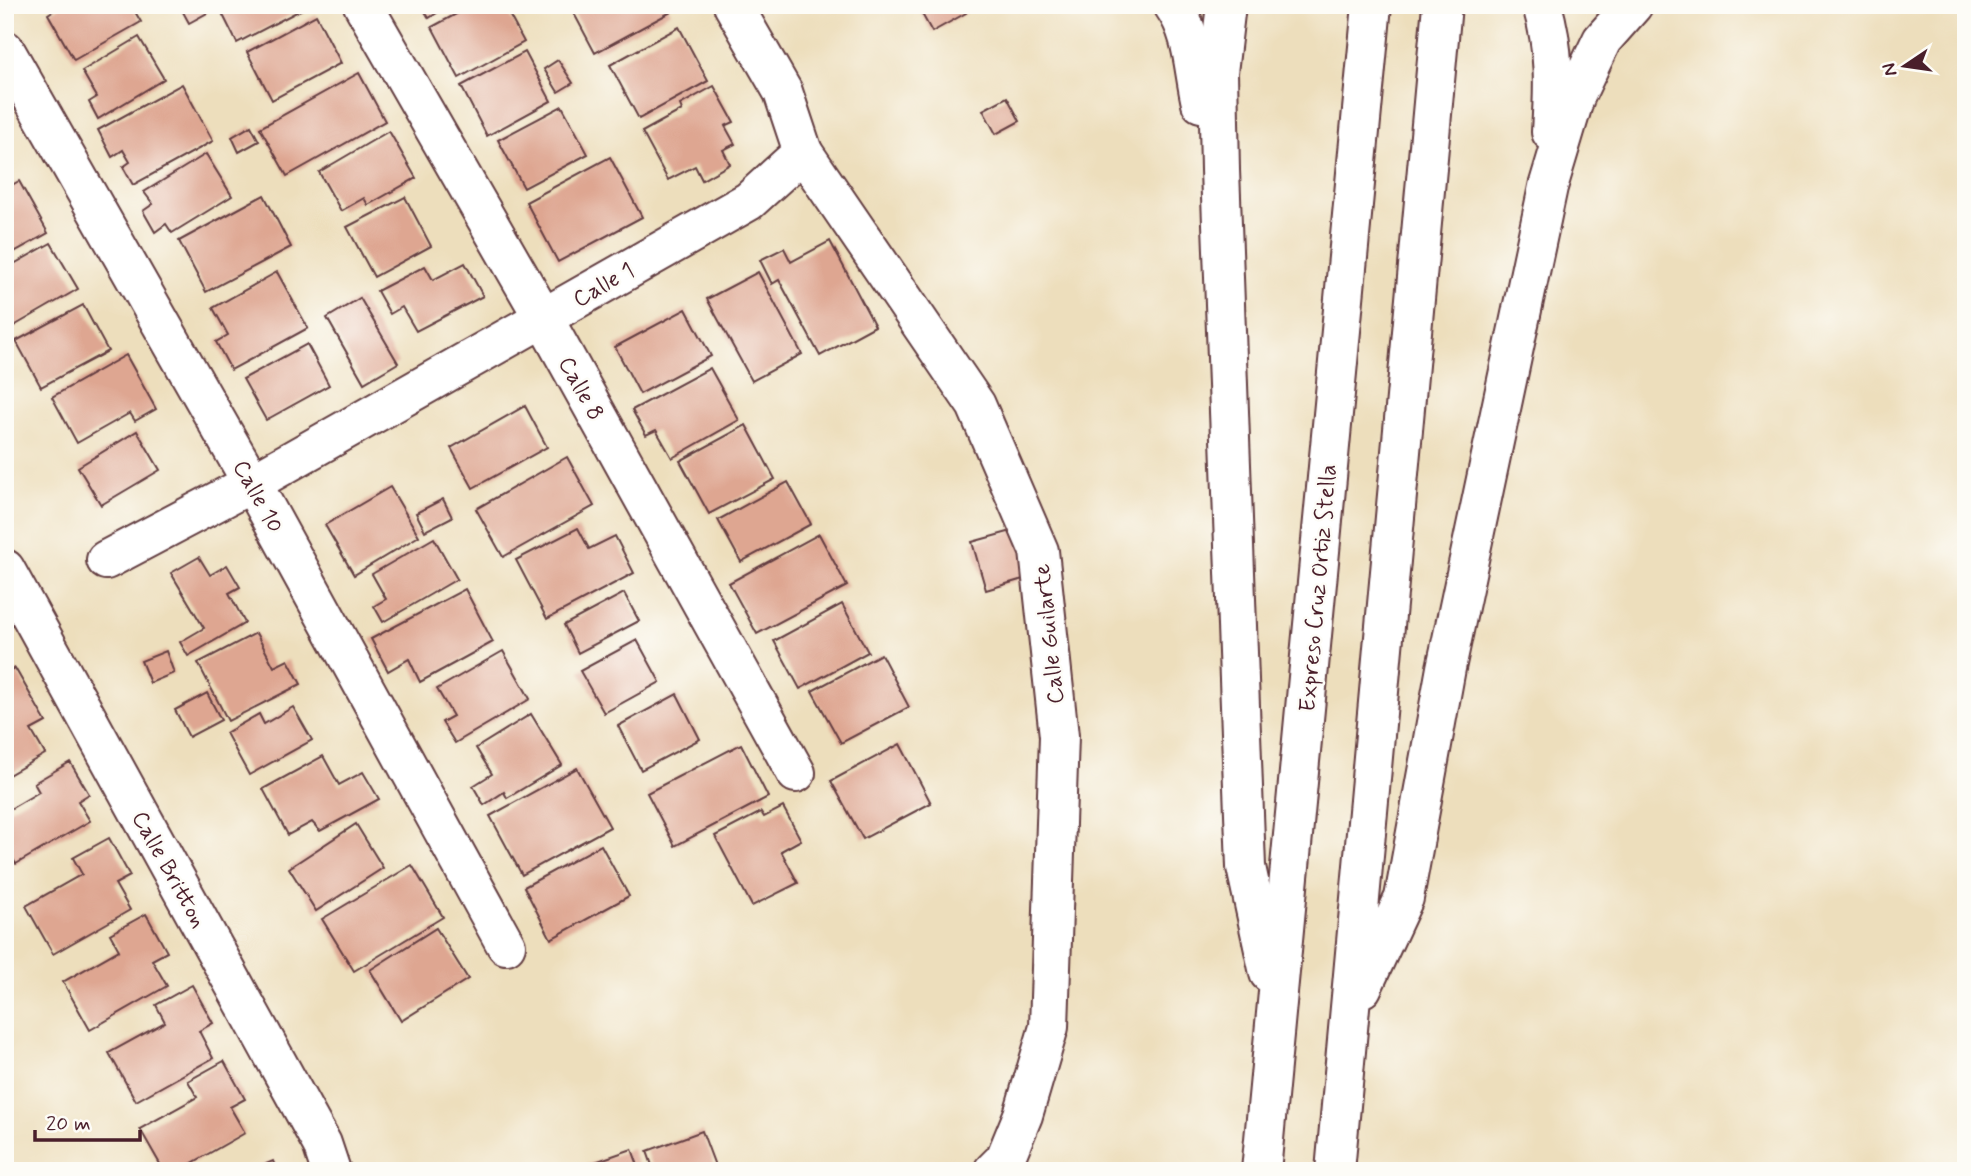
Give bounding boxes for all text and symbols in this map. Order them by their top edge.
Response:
north arrow [1870,32,1940,102]
text: N [1876,61,1904,78]
street label: Calle 1 [568,256,640,315]
street label: Calle 8 [550,352,610,426]
street label: Calle 10 [225,455,290,539]
street label: Expreso Cruz Ortiz Stella [1293,463,1345,713]
street label: Calle Guilarte [1028,562,1072,705]
street label: Calle Britton [124,806,213,934]
scale bar [35,1099,140,1143]
text: 20 m [46,1110,91,1138]

